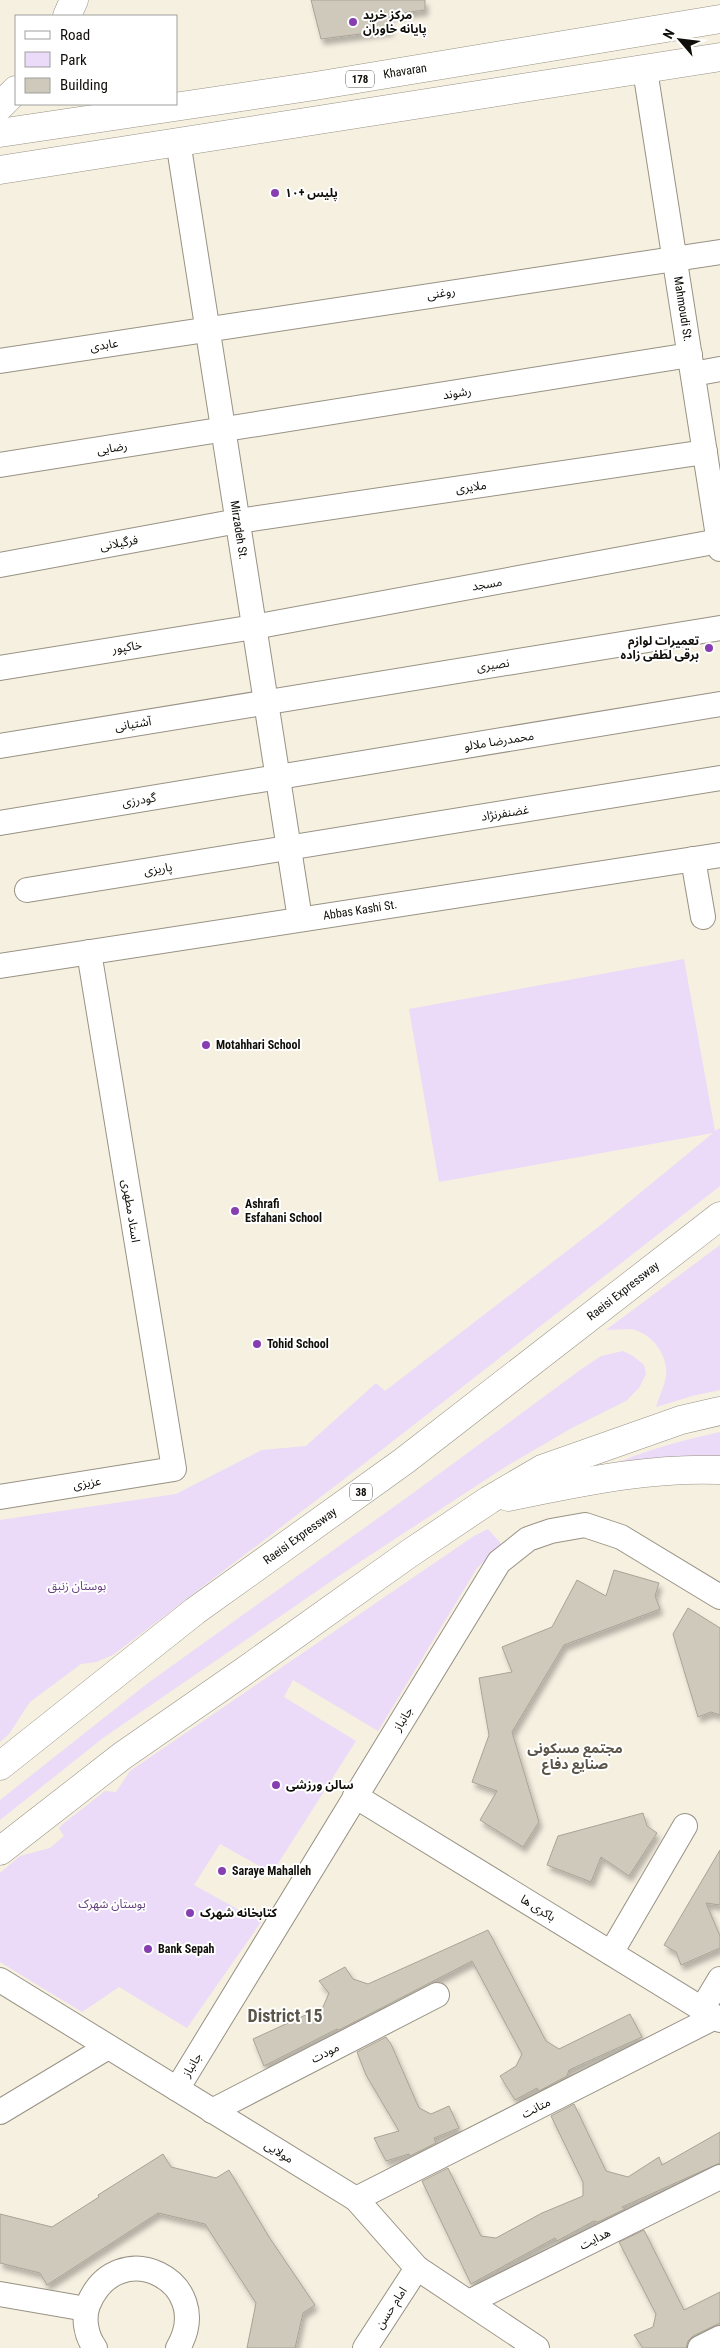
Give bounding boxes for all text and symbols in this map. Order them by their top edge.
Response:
place label: مرکز خرید پایانه خاوران [363,8,427,38]
legend [15,15,178,105]
north arrow [655,15,705,65]
marker: مرکز خرید پایانه خاوران [347,16,359,28]
text: Road [60,26,90,44]
text: N [659,26,678,41]
text: Park [60,51,87,69]
street label: Khavaran [382,61,428,81]
road number: 178 [346,70,374,88]
text: Building [60,76,108,94]
place label: پلیس +۱۰ [285,186,338,202]
marker: پلیس +۱۰ [269,187,281,199]
street label: Mahmoudi St. [671,275,695,343]
street label: روغنی [426,284,456,302]
street label: عابدی [89,336,119,354]
street label: رشوند [442,384,472,402]
street label: رضایی [96,439,128,457]
street label: ملایری [455,478,487,496]
street label: Mirzadeh St. [227,499,251,561]
street label: فرگیلانی [99,533,139,553]
street label: مسجد [471,574,503,594]
place label: تعمیرات لوازم برقی لطفی زاده [621,634,700,662]
street label: خاکپور [110,638,143,658]
marker: تعمیرات لوازم برقی لطفی زاده [703,642,715,654]
street label: نصیری [476,656,510,675]
street label: آشتیانی [114,714,153,734]
street label: محمدرضا ملالو [463,729,535,753]
street label: گودرزی [121,790,158,810]
street label: غضنفرنژاد [480,802,530,824]
street label: پاریزی [143,860,173,879]
street label: Abbas Kashi St. [322,897,398,923]
place label: Motahhari School [216,1038,301,1052]
marker: Motahhari School [200,1039,212,1051]
street label: استاد مطهری [119,1179,143,1244]
place label: Ashrafi Esfahani School [245,1197,322,1225]
marker: Ashrafi Esfahani School [229,1205,241,1217]
street label: Raeisi Expressway [584,1259,662,1323]
place label: Tohid School [267,1337,329,1351]
marker: Tohid School [251,1338,263,1350]
street label: عزیزی [72,1474,102,1492]
road number: 38 [350,1484,372,1500]
street label: Raeisi Expressway [261,1505,339,1567]
park label: بوستان زنبق [48,1579,106,1594]
street label: جانباز [390,1704,416,1735]
district label: مجتمع مسکونی صنایع دفاع [527,1740,623,1775]
place label: سالن ورزشی [286,1778,354,1792]
marker: سالن ورزشی [270,1779,282,1791]
place label: Saraye Mahalleh [232,1864,311,1878]
marker: Saraye Mahalleh [216,1865,228,1877]
street label: باکری ها [518,1892,558,1924]
park label: بوستان شهرک [78,1897,146,1911]
place label: کتابخانه شهرک [200,1906,278,1920]
marker: کتابخانه شهرک [184,1907,196,1919]
place label: Bank Sepah [158,1942,215,1956]
marker: Bank Sepah [142,1943,154,1955]
district label: District 15 [247,2005,323,2026]
street label: مودت [309,2040,341,2066]
street label: جانباز [179,2050,205,2081]
street label: متانت [519,2095,553,2121]
street label: مولايی [262,2138,296,2166]
street label: هدایت [577,2225,613,2253]
street label: امام حسن [372,2284,411,2333]

